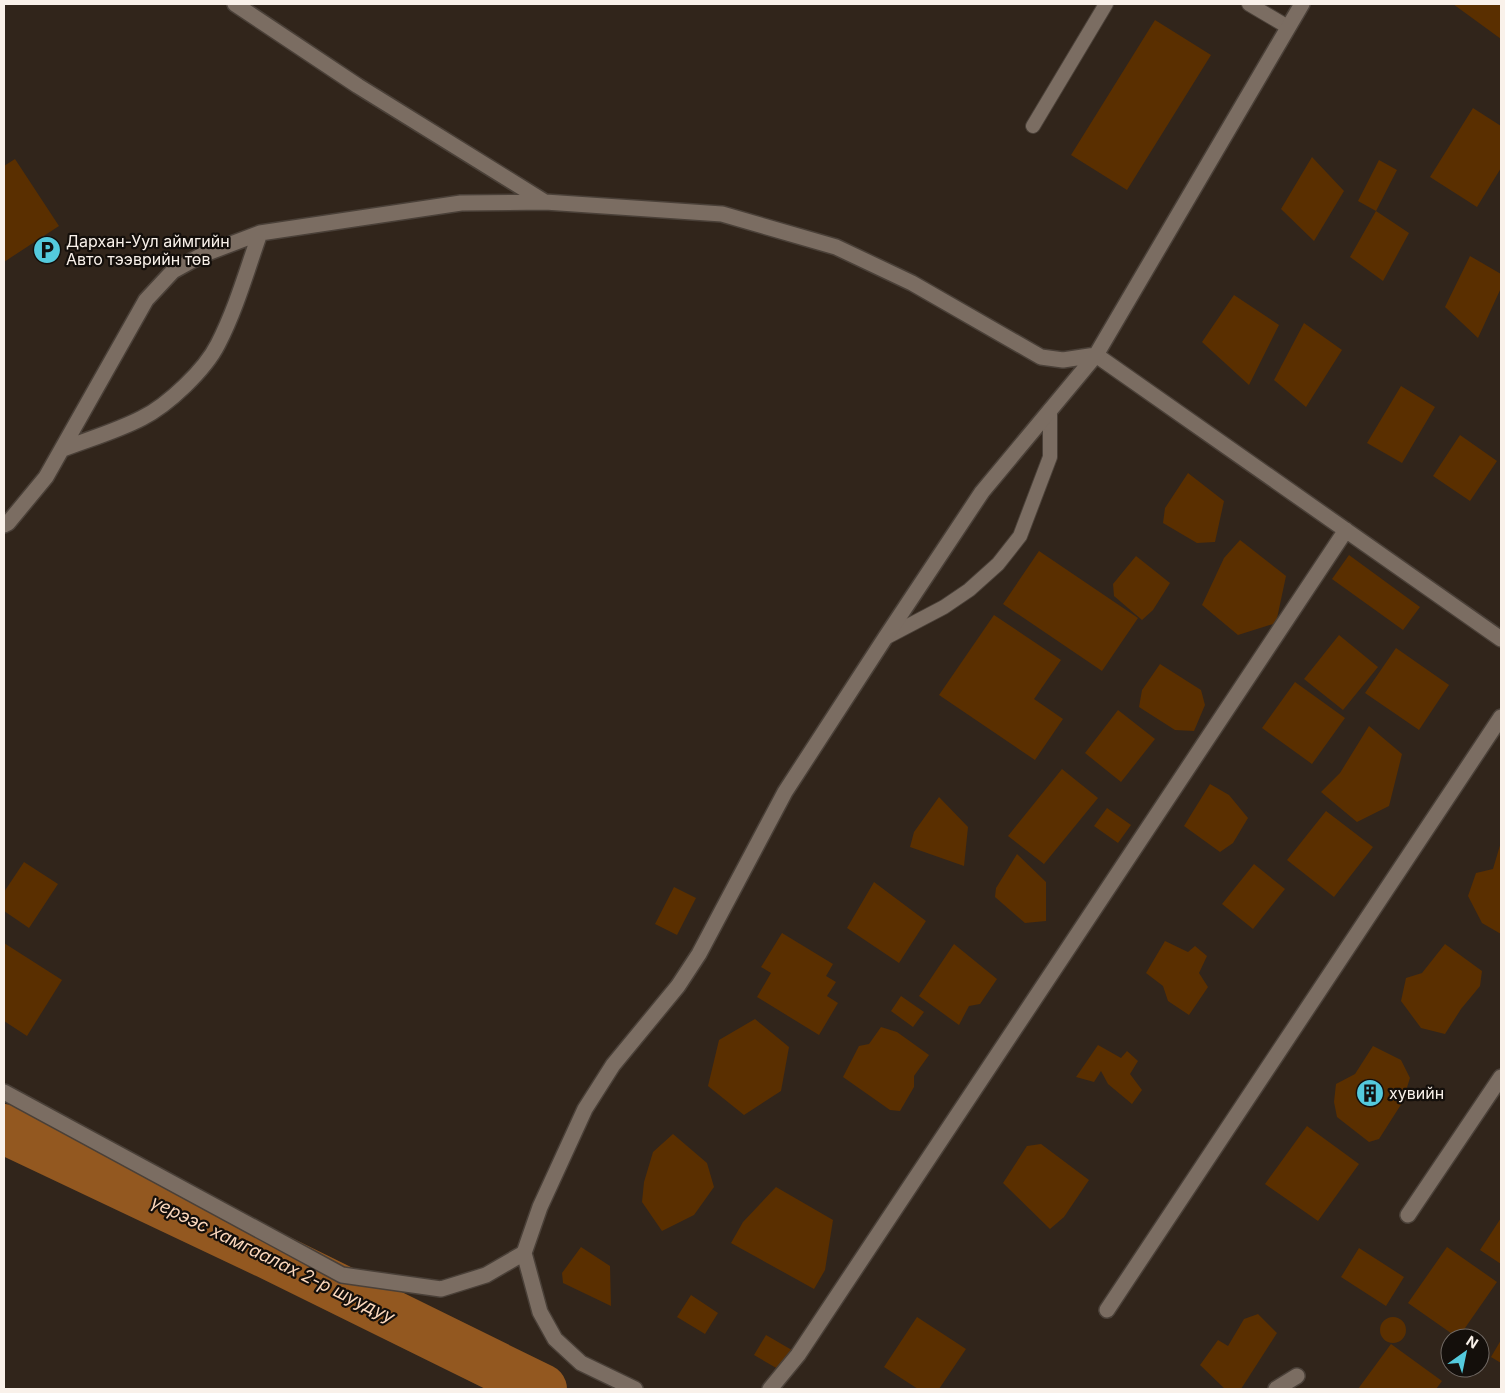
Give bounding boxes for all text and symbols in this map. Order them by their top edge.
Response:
place label: Дархан-Уул аймгийн Авто тээврийн төв [66,231,230,269]
parking icon: Дархан-Уул аймгийн Авто тээврийн төв [32,235,62,265]
building icon: хувийн [1355,1078,1385,1108]
place label: хувийн [1389,1083,1444,1103]
water label: үерээс хамгаалах 2-р шуудуу [148,1191,399,1328]
north arrow [1440,1328,1490,1378]
text: N [1463,1332,1481,1352]

